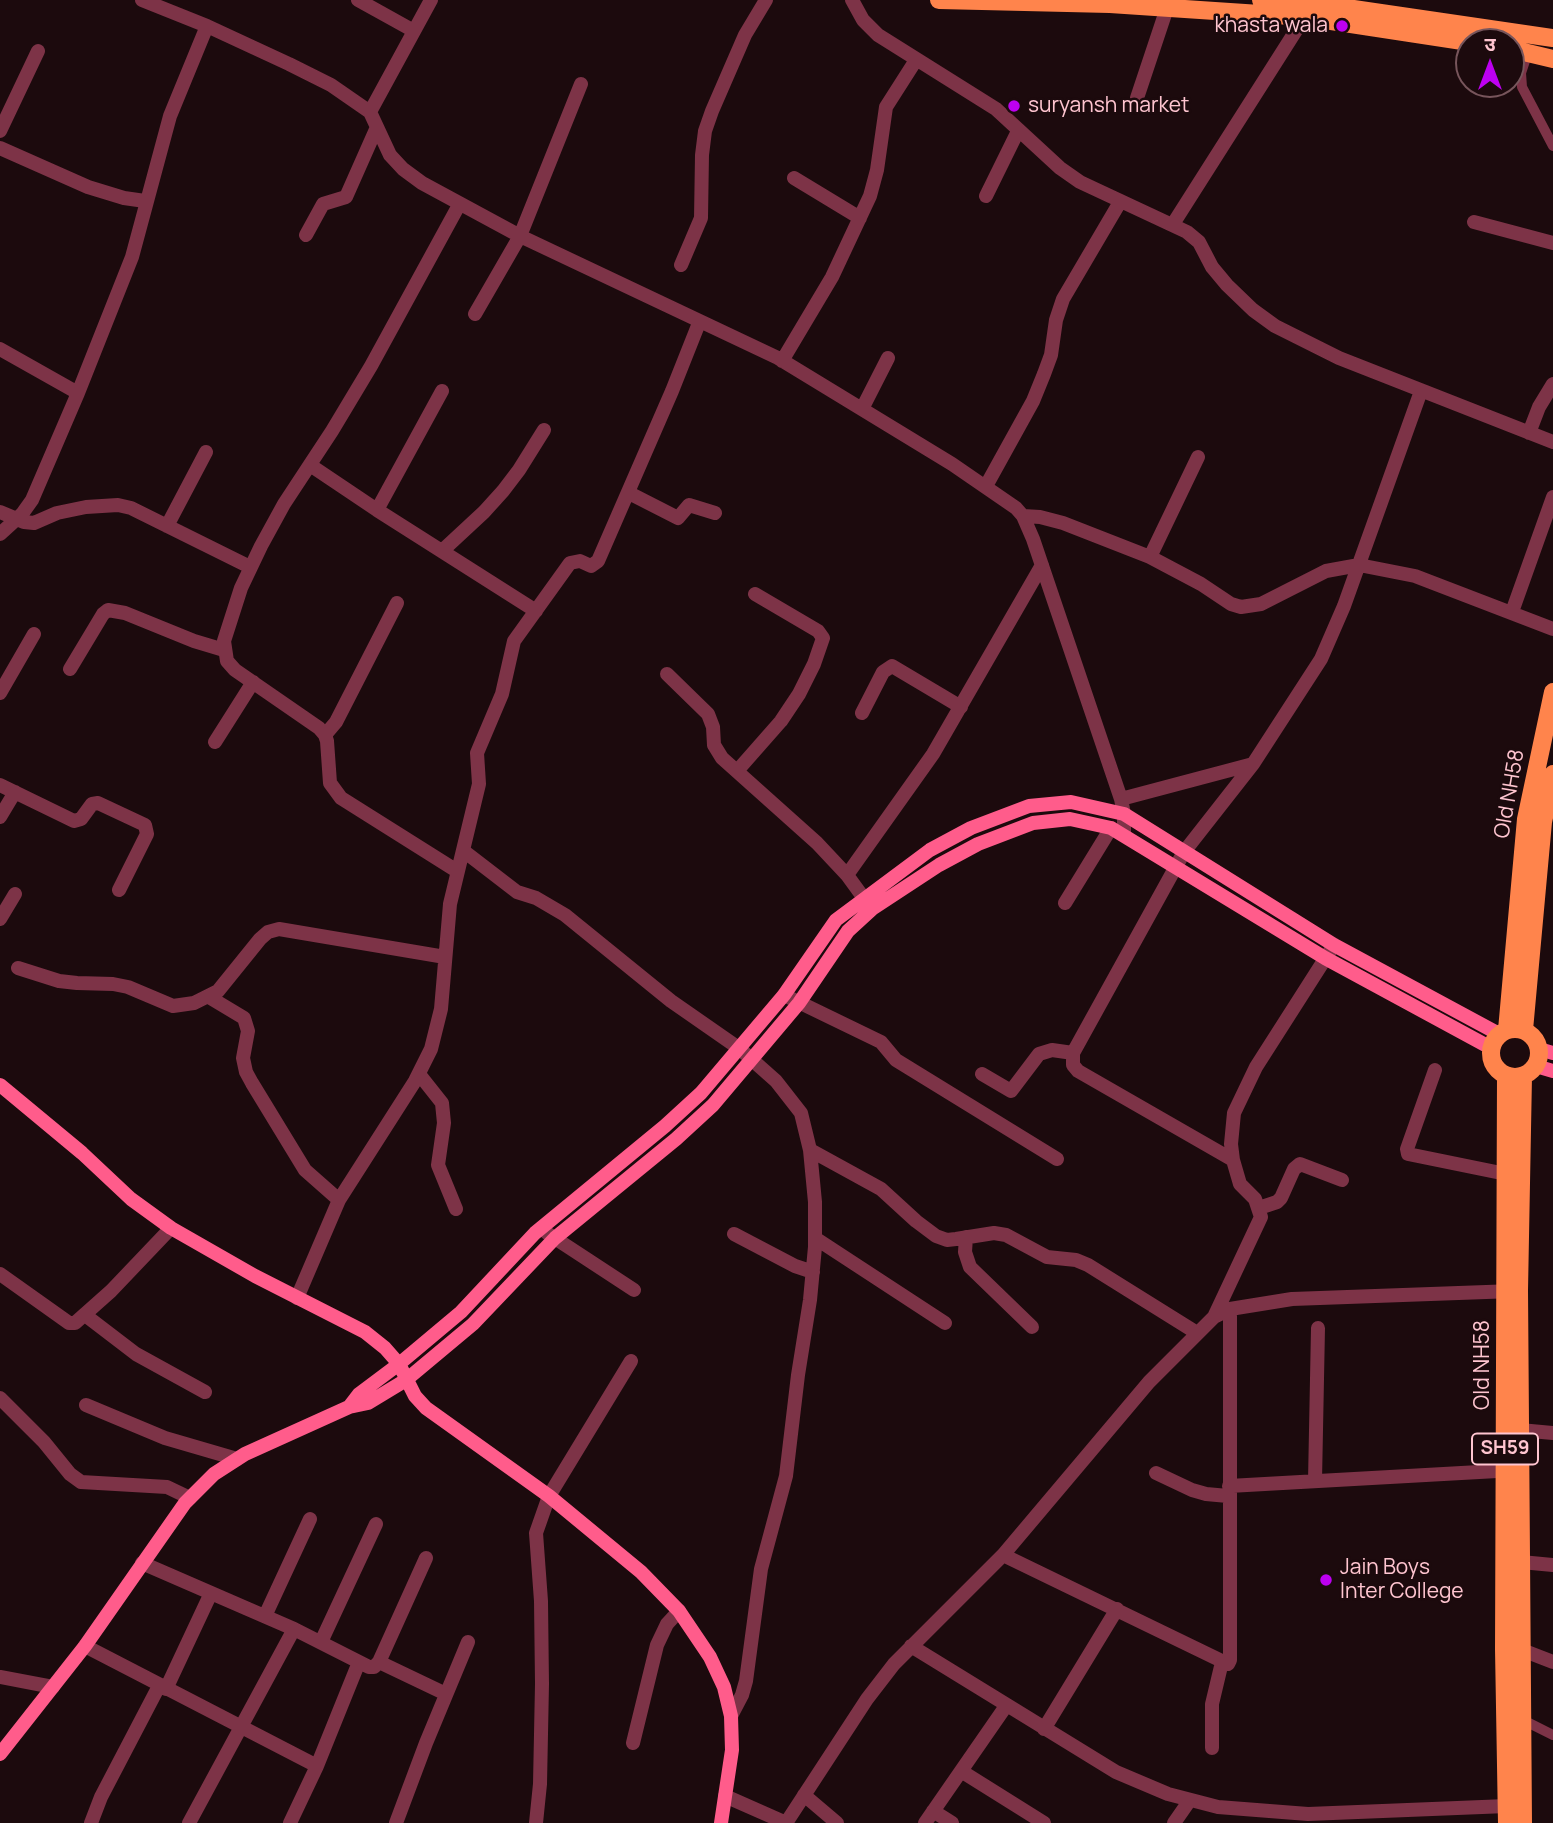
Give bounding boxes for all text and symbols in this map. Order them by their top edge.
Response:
place label: khasta wala [1214,13,1328,39]
marker: khasta wala [1334,18,1350,34]
north arrow [1455,28,1525,98]
text: उ [1484,31,1496,57]
place label: suryansh market [1028,93,1189,119]
marker: suryansh market [1006,98,1022,114]
street label: Old NH58 [1490,748,1530,840]
street label: Old NH58 [1470,1320,1496,1410]
road number: SH59 [1472,1434,1538,1464]
place label: Jain Boys Inter College [1340,1555,1464,1605]
marker: Jain Boys Inter College [1318,1572,1334,1588]

